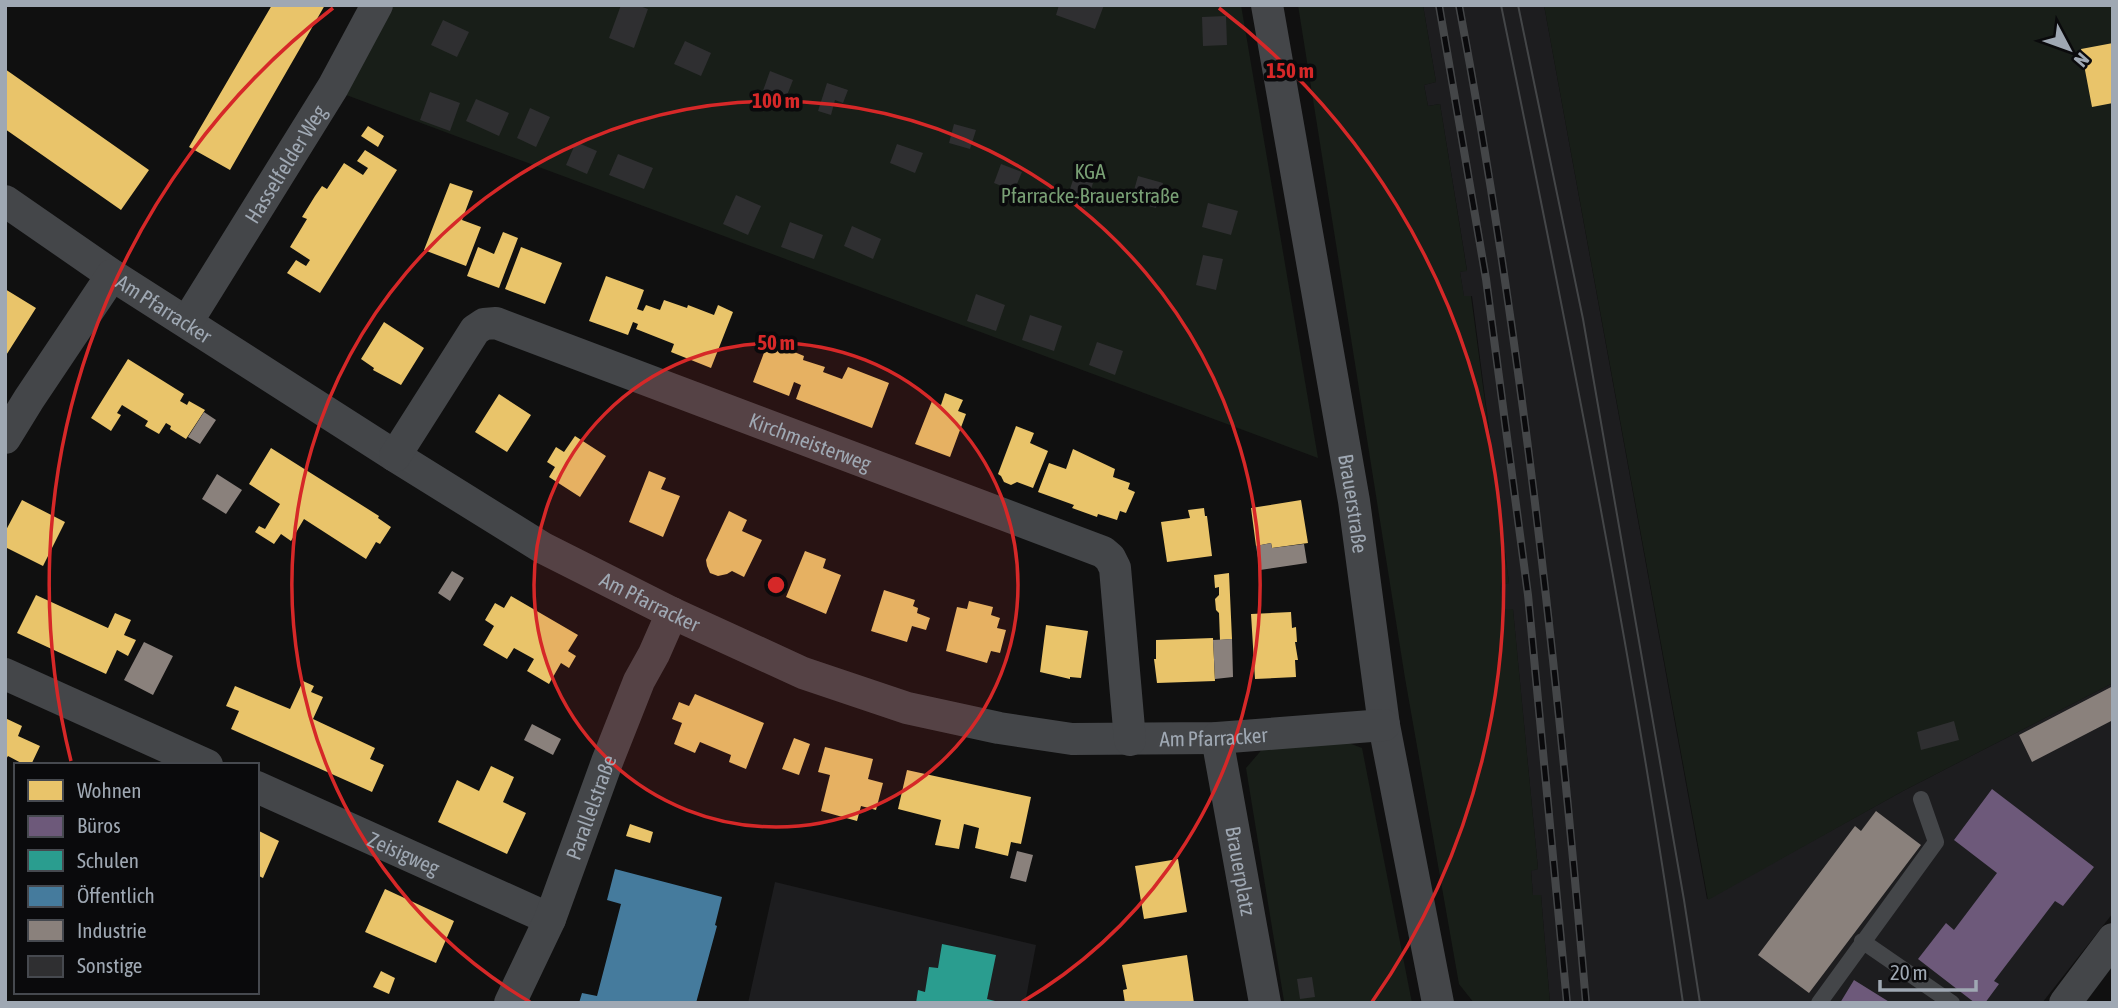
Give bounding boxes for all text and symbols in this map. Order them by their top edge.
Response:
north arrow [2034,14,2104,84]
text: N [2070,49,2094,72]
text: 150 m [1266,58,1314,82]
text: 100 m [752,88,800,112]
street label: Hasselfelder Weg [239,101,331,227]
park label: KGA Pfarracke-Brauerstraße [1001,159,1179,207]
street label: Am Pfarracker [112,269,217,348]
text: 50 m [757,330,795,354]
street label: Kirchmeisterweg [746,408,875,476]
street label: Brauerstraße [1334,452,1373,554]
street label: Am Pfarracker [596,567,704,636]
centre of rings [764,573,788,597]
street label: Am Pfarracker [1159,722,1269,750]
street label: Parallelstraße [561,751,621,863]
legend [14,763,259,994]
text: Wohnen [77,778,142,802]
text: Büros [77,813,121,837]
street label: Brauerplatz [1221,824,1261,918]
street label: Zeisigweg [364,827,443,880]
text: Schulen [77,848,139,872]
text: Öffentlich [77,883,155,907]
text: Industrie [77,918,147,942]
scale bar [1880,948,1976,992]
text: Sonstige [77,953,142,977]
text: 20 m [1890,960,1928,984]

